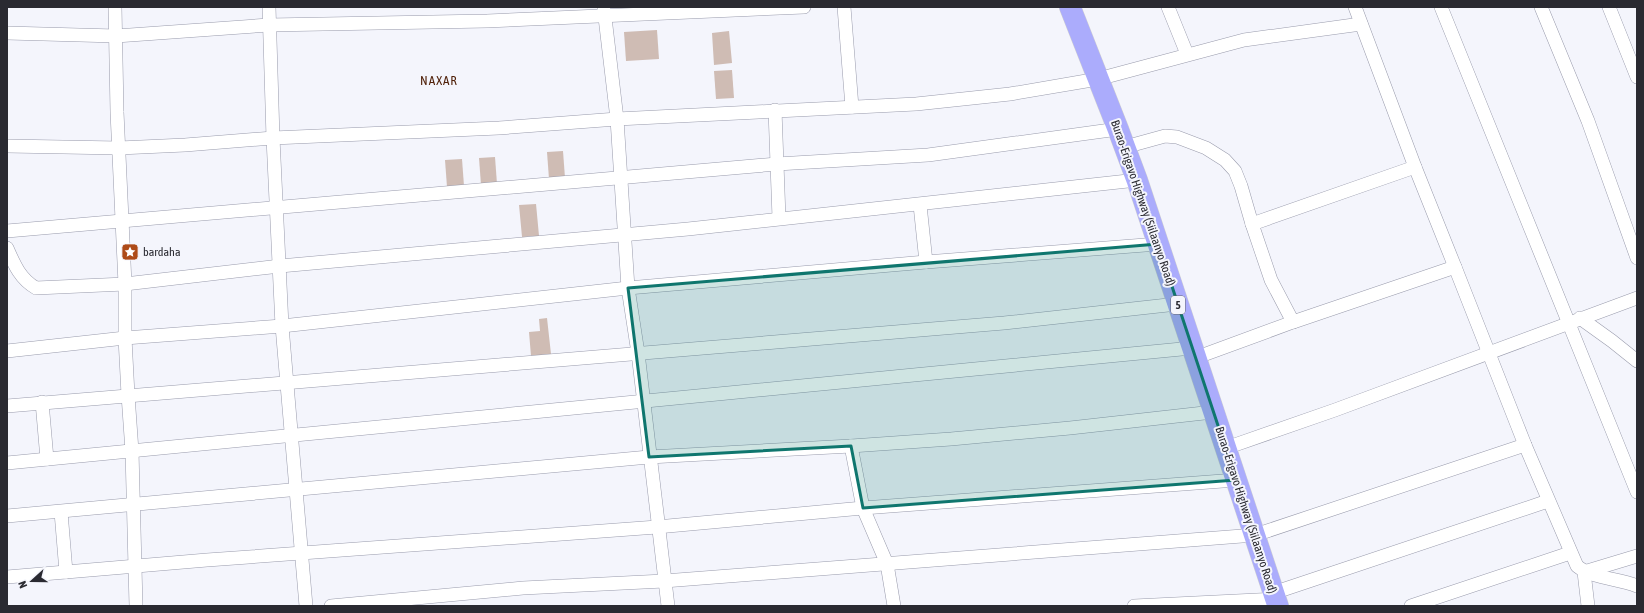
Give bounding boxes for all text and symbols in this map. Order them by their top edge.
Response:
district label: NAXAR [420,73,458,88]
street label: Burao-Erigavo Highway (Siilaanyo Road) [1108,118,1178,288]
place icon: bardaha [120,242,140,262]
place label: bardaha [143,245,180,259]
road number: 5 [1171,296,1185,314]
street label: Burao-Erigavo Highway (Siilaanyo Road) [1212,425,1280,595]
north arrow [12,561,52,601]
text: N [16,579,29,590]

